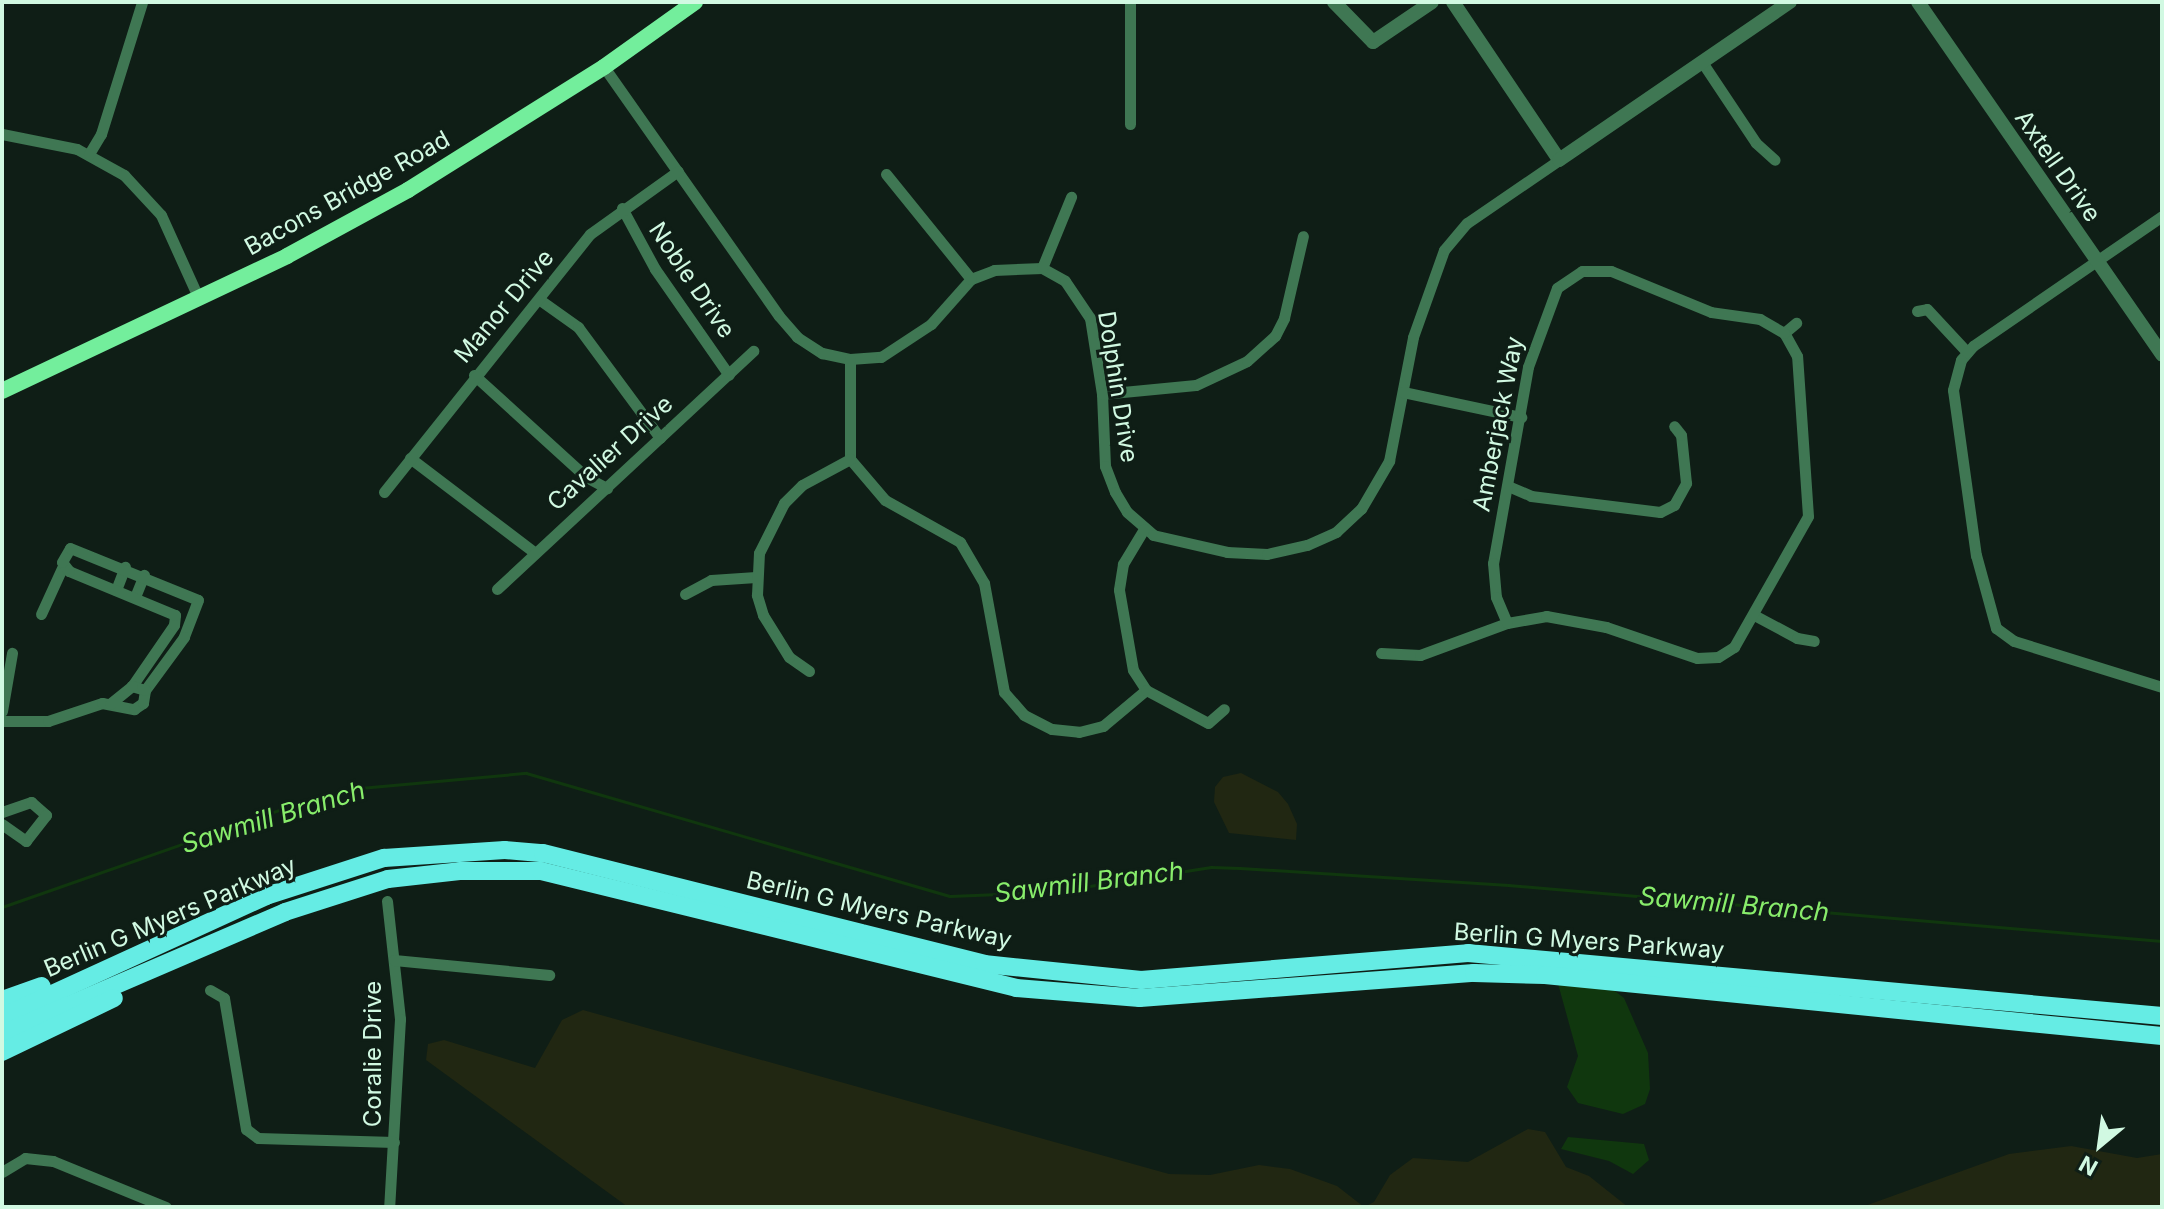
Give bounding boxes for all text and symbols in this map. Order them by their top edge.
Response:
street label: Axtell Drive [2009,105,2107,227]
street label: Bacons Bridge Road [240,125,454,261]
street label: Noble Drive [643,217,741,343]
street label: Manor Drive [448,243,560,369]
street label: Dolphin Drive [1092,309,1144,465]
street label: Amberjack Way [1467,334,1529,514]
street label: Cavalier Drive [541,389,679,517]
water label: Sawmill Branch [177,774,369,860]
street label: Berlin G Myers Parkway [40,851,300,983]
water label: Sawmill Branch [992,855,1186,909]
street label: Berlin G Myers Parkway [744,865,1014,955]
water label: Sawmill Branch [1638,880,1830,928]
street label: Berlin G Myers Parkway [1453,917,1725,965]
street label: Coralie Drive [359,981,387,1127]
north arrow [2060,1105,2140,1185]
text: N [2075,1151,2102,1181]

